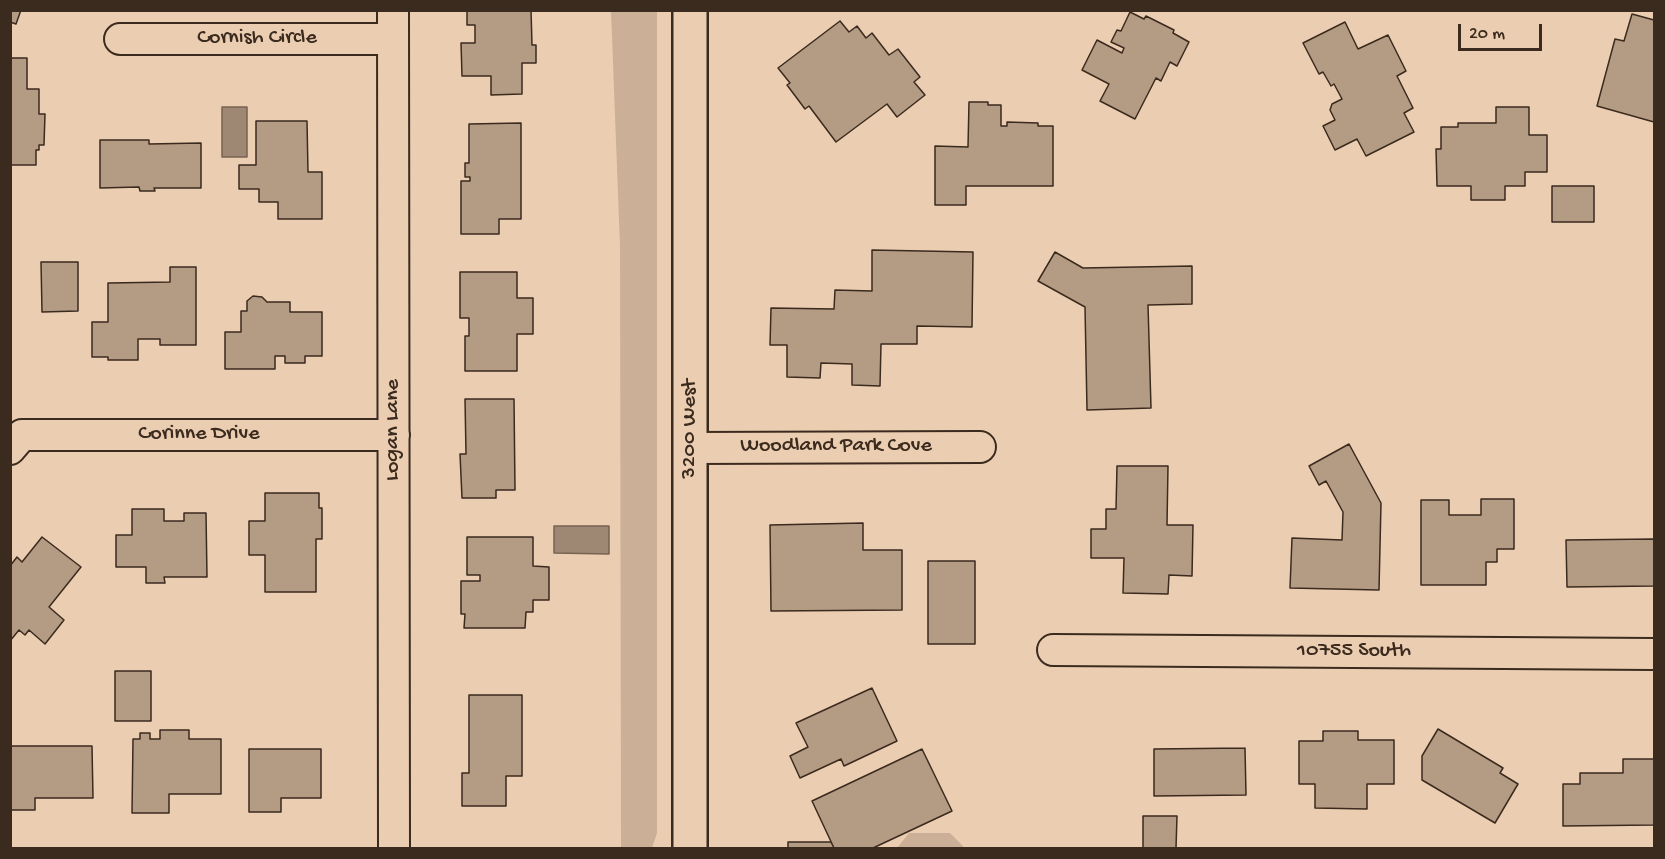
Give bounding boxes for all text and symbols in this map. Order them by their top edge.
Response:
scale bar [1461,12,1545,50]
text: 20 m [1469,24,1505,45]
street label: Cornish Circle [197,26,317,52]
street label: Logan Lane [381,379,407,481]
street label: 3200 West [678,379,704,479]
street label: Corinne Drive [138,422,260,448]
street label: Woodland Park Cove [740,434,932,460]
street label: 10755 South [1297,639,1411,665]

